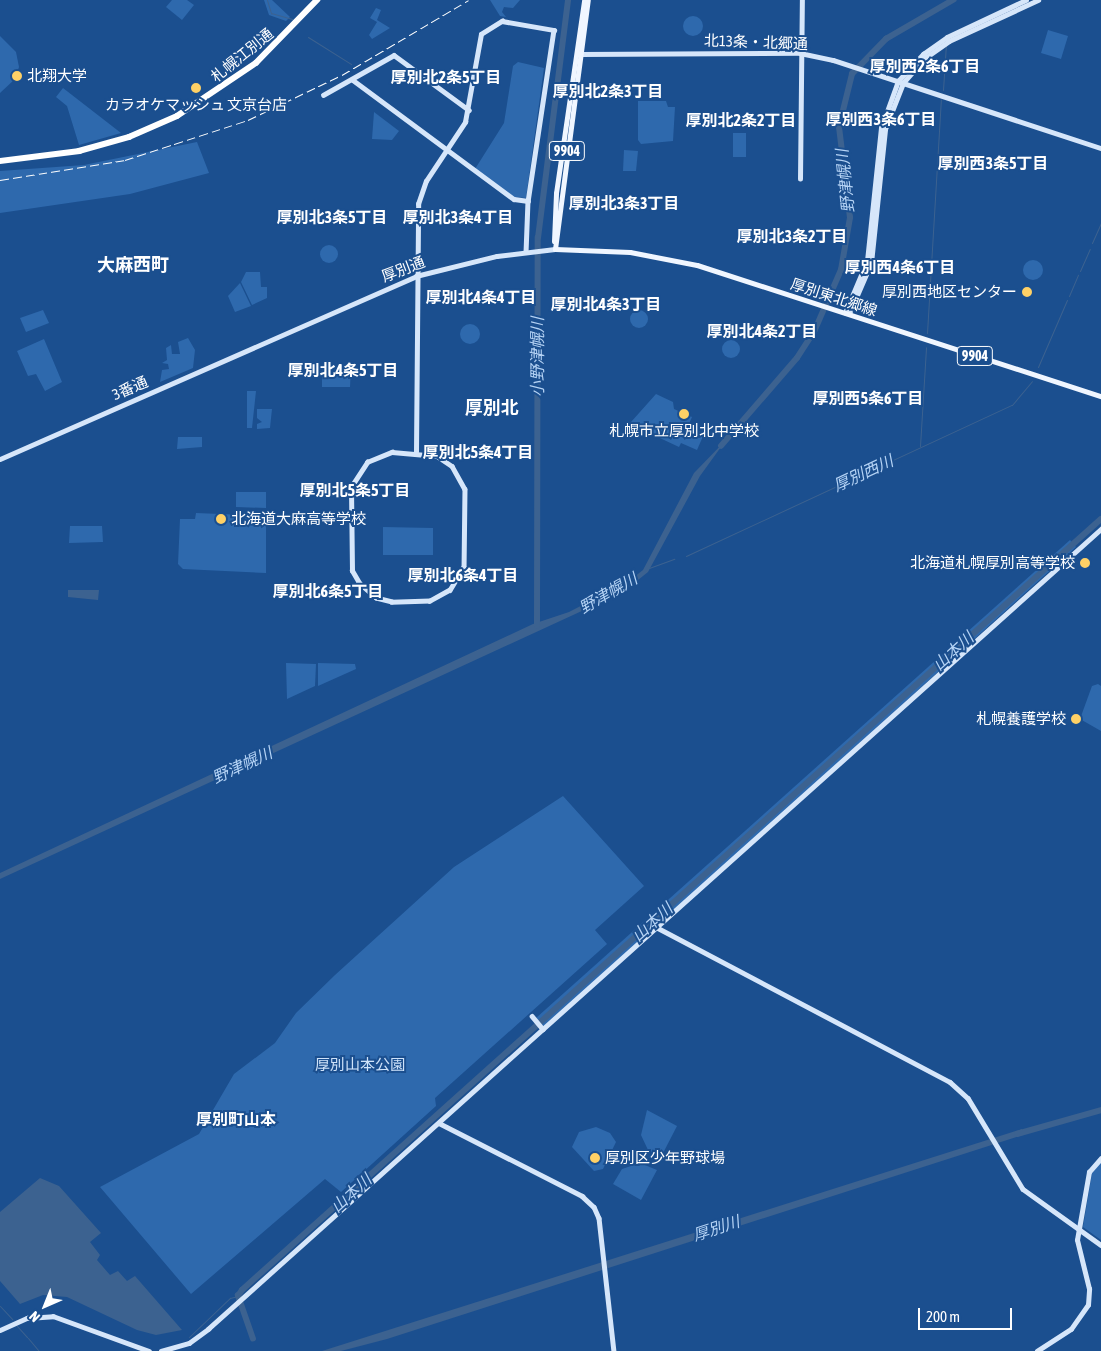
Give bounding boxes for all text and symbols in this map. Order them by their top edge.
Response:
street label: 札幌江別通 [207,24,277,86]
street label: 北13条・北郷通 [704,31,808,53]
district label: 厚別西2条6丁目 [869,56,981,76]
place label: 北翔大学 [27,67,87,85]
district label: 厚別北2条5丁目 [390,67,502,87]
marker: 北翔大学 [11,70,23,82]
district label: 厚別北2条3丁目 [552,81,664,101]
marker: カラオケマッシュ 文京台店 [190,82,202,94]
place label: カラオケマッシュ 文京台店 [105,96,287,114]
district label: 厚別西3条6丁目 [825,109,937,129]
district label: 厚別北2条2丁目 [685,110,797,130]
road number: 9904 [548,140,586,162]
water label: 野津幌川 [832,148,858,214]
district label: 厚別西3条5丁目 [937,153,1049,173]
district label: 厚別北3条3丁目 [568,193,680,213]
district label: 厚別北3条5丁目 [276,207,388,227]
district label: 厚別北3条4丁目 [402,207,514,227]
district label: 厚別北3条2丁目 [736,226,848,246]
street label: 厚別通 [379,253,427,285]
district label: 大麻西町 [97,254,169,276]
district label: 厚別西4条6丁目 [844,257,956,277]
street label: 厚別東北郷線 [788,275,880,319]
place label: 厚別西地区センター [882,283,1017,301]
marker: 厚別西地区センター [1021,286,1033,298]
district label: 厚別北4条4丁目 [425,287,537,307]
district label: 厚別北4条3丁目 [550,294,662,314]
water label: 小野津幌川 [527,317,547,397]
district label: 厚別北4条2丁目 [706,321,818,341]
road number: 9904 [956,344,994,368]
district label: 厚別北4条5丁目 [287,360,399,380]
street label: 3番通 [109,372,151,404]
district label: 厚別西5条6丁目 [812,388,924,408]
district label: 厚別北 [465,397,519,419]
marker: 札幌市立厚別北中学校 [678,408,690,420]
place label: 札幌市立厚別北中学校 [609,422,759,440]
district label: 厚別北5条4丁目 [422,442,534,462]
water label: 厚別西川 [830,451,896,495]
district label: 厚別北5条5丁目 [299,480,411,500]
place label: 北海道大麻高等学校 [231,510,366,528]
marker: 北海道大麻高等学校 [215,513,227,525]
place label: 北海道札幌厚別高等学校 [910,554,1075,572]
marker: 北海道札幌厚別高等学校 [1079,557,1091,569]
district label: 厚別北6条4丁目 [407,565,519,585]
water label: 野津幌川 [575,569,641,617]
district label: 厚別北6条5丁目 [272,581,384,601]
water label: 山本川 [929,628,977,674]
place label: 札幌養護学校 [976,710,1066,728]
marker: 札幌養護学校 [1070,713,1082,725]
water label: 野津幌川 [209,743,275,787]
water label: 山本川 [628,899,676,945]
park label: 厚別山本公園 [315,1056,405,1074]
district label: 厚別町山本 [196,1109,276,1129]
place label: 厚別区少年野球場 [605,1149,725,1167]
marker: 厚別区少年野球場 [589,1152,601,1164]
water label: 山本川 [327,1170,375,1216]
water label: 厚別川 [690,1211,742,1245]
north arrow [20,1281,70,1331]
scale bar [921,1298,1015,1330]
text: N [26,1308,43,1325]
text: 200 m [926,1308,960,1325]

